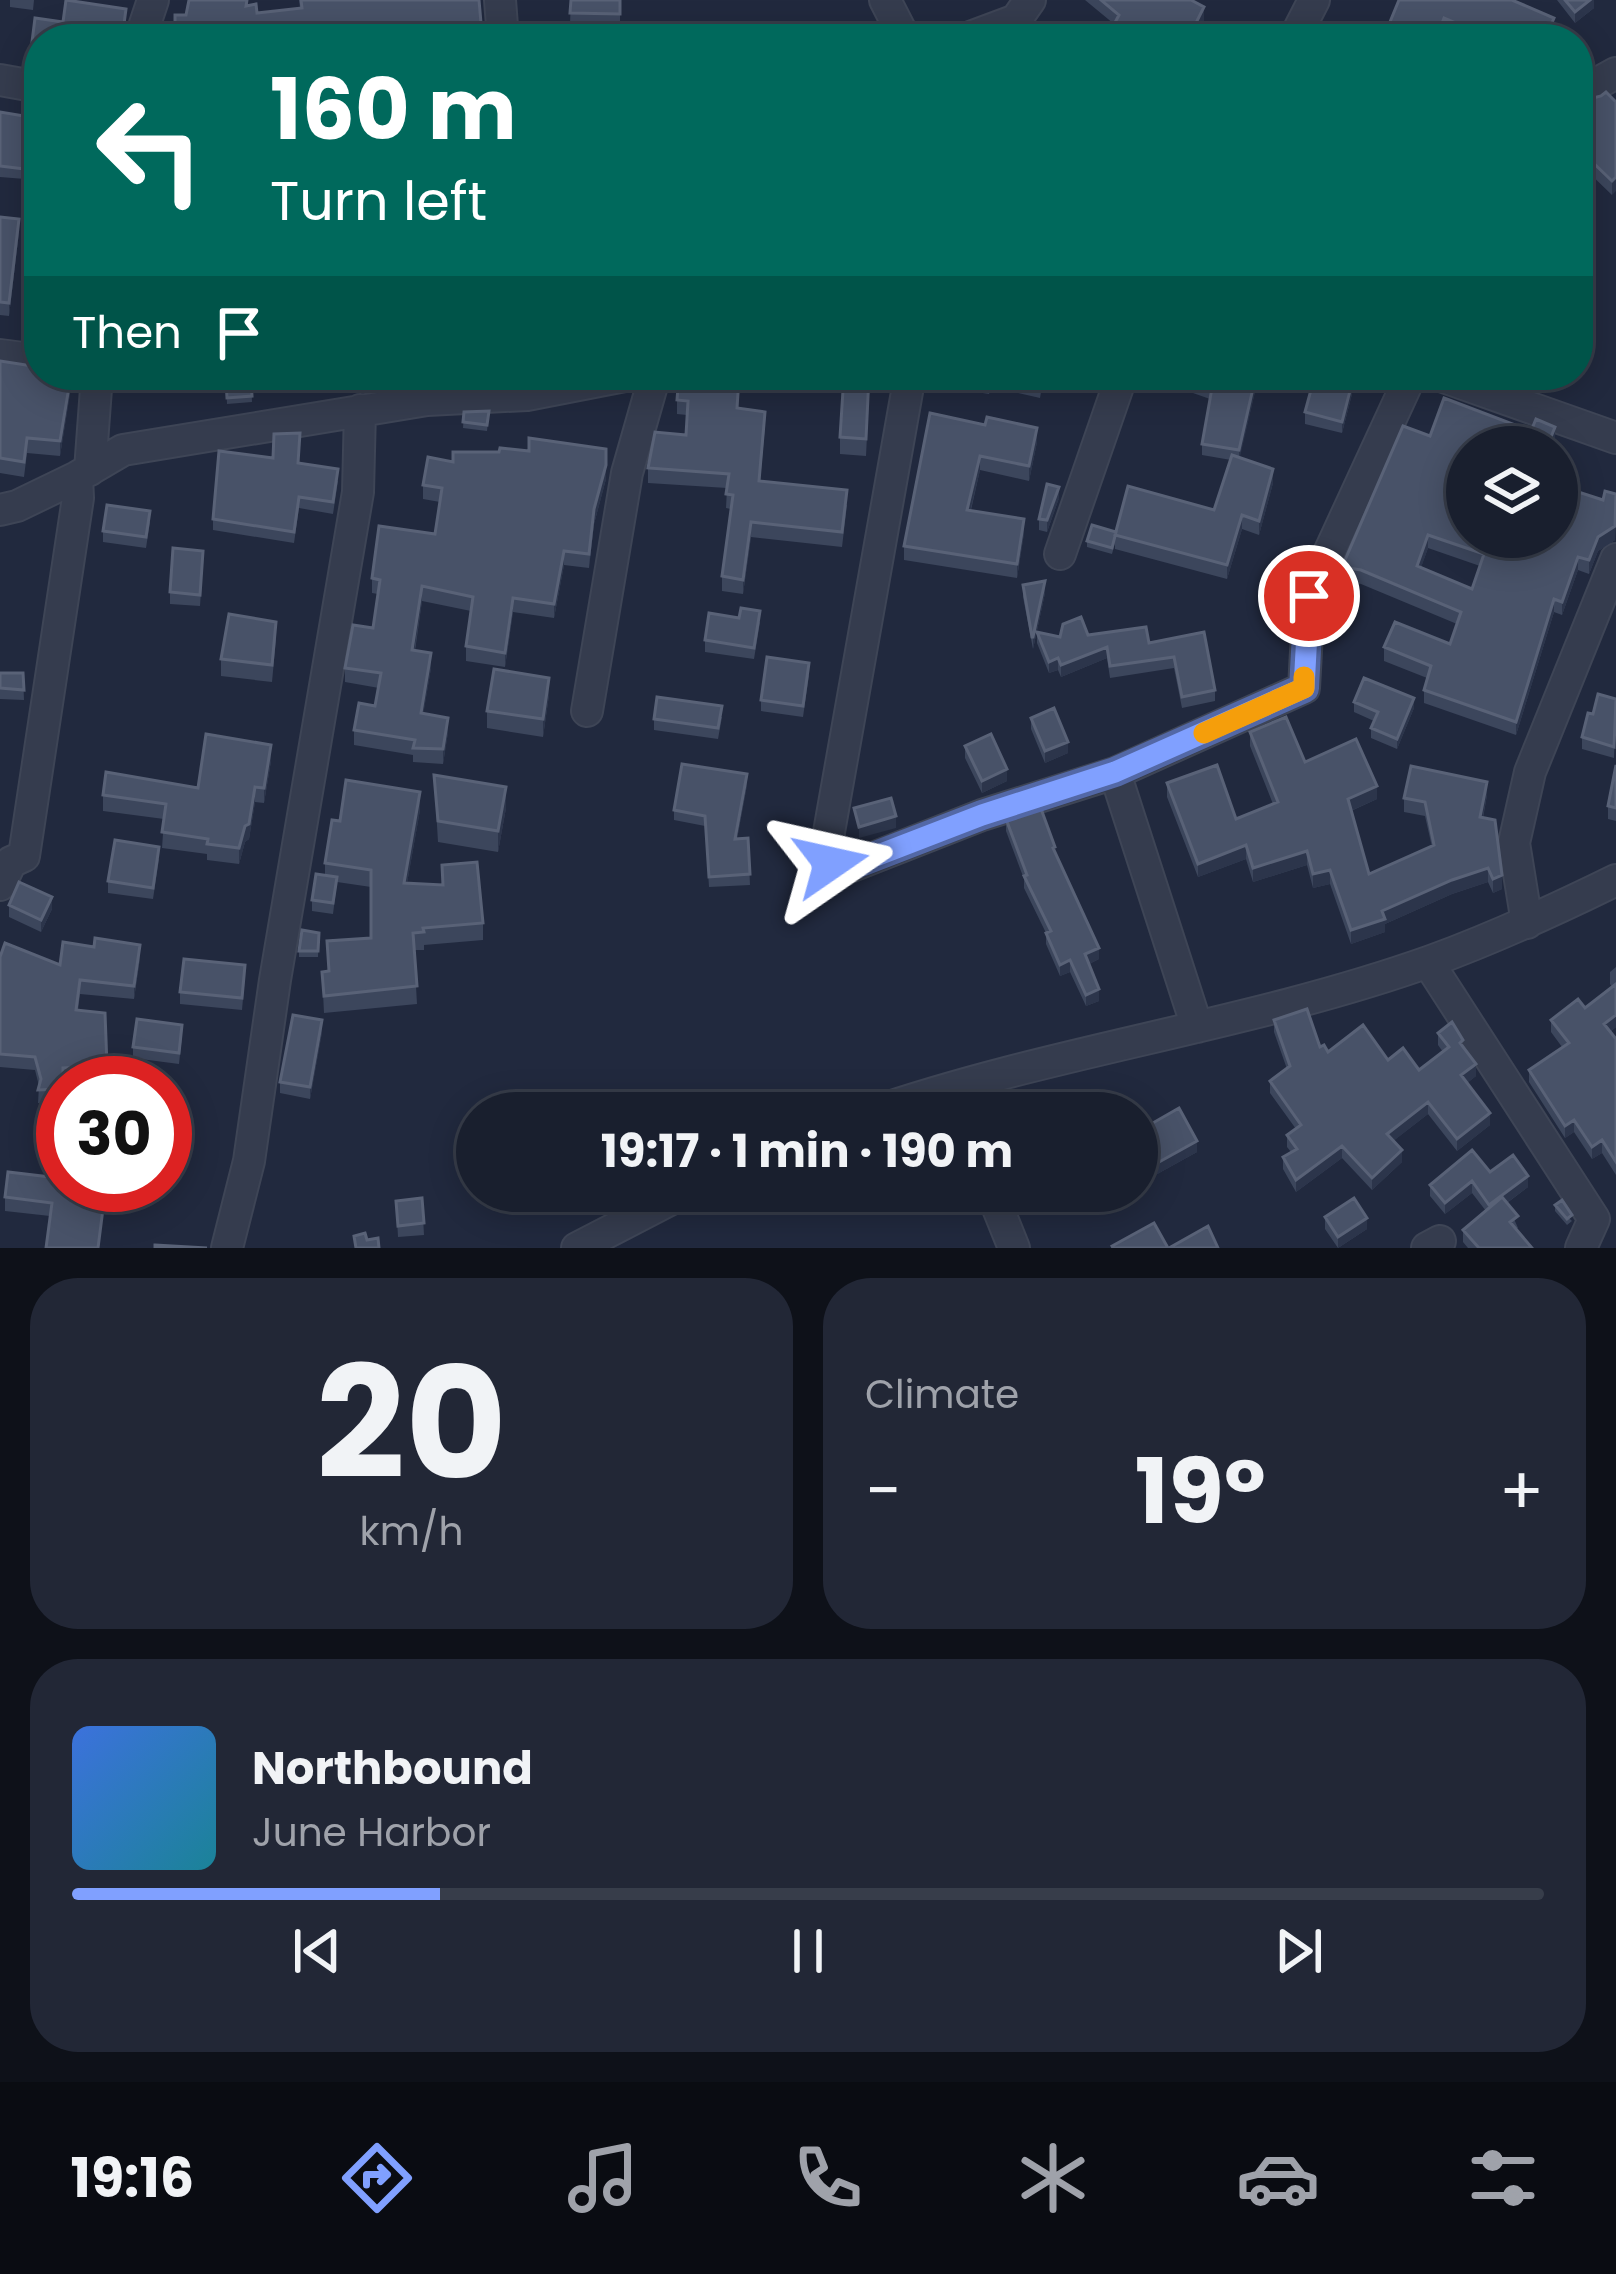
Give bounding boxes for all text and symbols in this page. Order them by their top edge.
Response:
text: 160 m [270,51,517,168]
icon: left [72,72,228,228]
text: Turn left [270,163,487,239]
icon: arrive [206,300,272,366]
text: Then [72,301,182,364]
map controls [1446,426,1578,558]
button: layers [1446,426,1578,558]
pin [1258,545,1360,647]
icon: arrive [1276,563,1342,629]
position arrow [768,800,894,926]
speed limit sign: 30 [36,1056,192,1212]
text: 19:17 · 1 min · 190 m [601,1120,1013,1183]
text: 20 [316,1314,507,1533]
text: Climate [865,1367,1019,1422]
text: 19° [1135,1428,1266,1555]
text: − [865,1445,901,1537]
text: + [1499,1445,1544,1537]
text: km/h [360,1504,463,1559]
text: Northbound [252,1737,533,1800]
text: June Harbor [252,1805,491,1860]
icon: previous [284,1918,350,1984]
icon: pause [775,1918,841,1984]
icon: next [1266,1918,1332,1984]
icon: directions [335,2136,419,2220]
icon: music [561,2136,645,2220]
icon: phone [786,2136,870,2220]
icon: climate [1011,2136,1095,2220]
icon: car [1236,2136,1320,2220]
icon: filters [1461,2136,1545,2220]
text: 19:16 [71,2140,194,2216]

